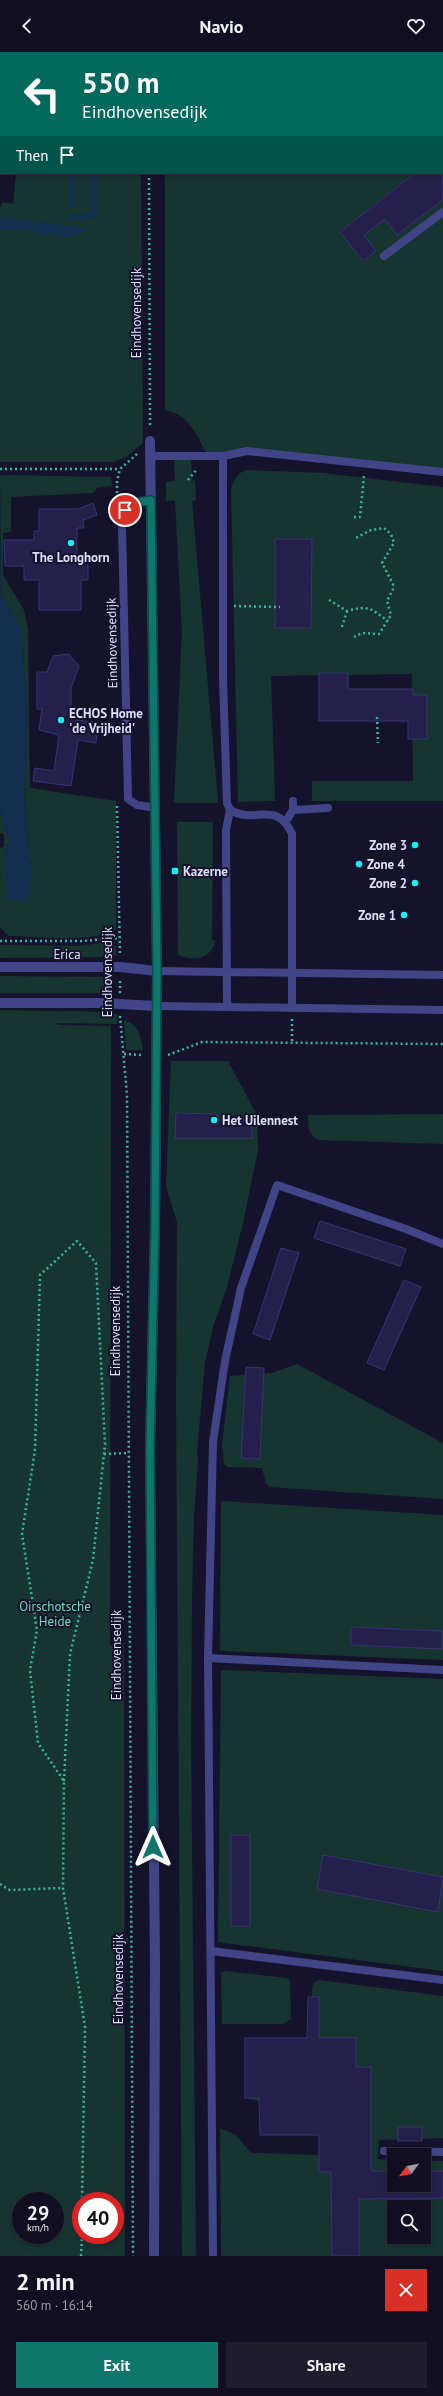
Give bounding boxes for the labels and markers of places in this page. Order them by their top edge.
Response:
pin [108,493,142,527]
marker: The Longhorn [66,538,76,548]
place label: The Longhorn [32,549,110,566]
place label: ECHOS Home 'de Vrijheid' [69,705,143,737]
marker: ECHOS Home 'de Vrijheid' [56,715,66,725]
place label: Zone 3 [369,837,407,854]
marker: Zone 3 [410,840,420,850]
place label: Zone 4 [367,856,405,873]
marker: Zone 4 [354,859,364,869]
place label: Kazerne [183,863,228,880]
marker: Kazerne [170,866,180,876]
place label: Zone 2 [369,875,407,892]
marker: Zone 2 [410,878,420,888]
place label: Zone 1 [358,907,396,924]
marker: Zone 1 [399,910,409,920]
place label: Het Uilennest [222,1112,298,1129]
marker: Het Uilennest [209,1115,219,1125]

